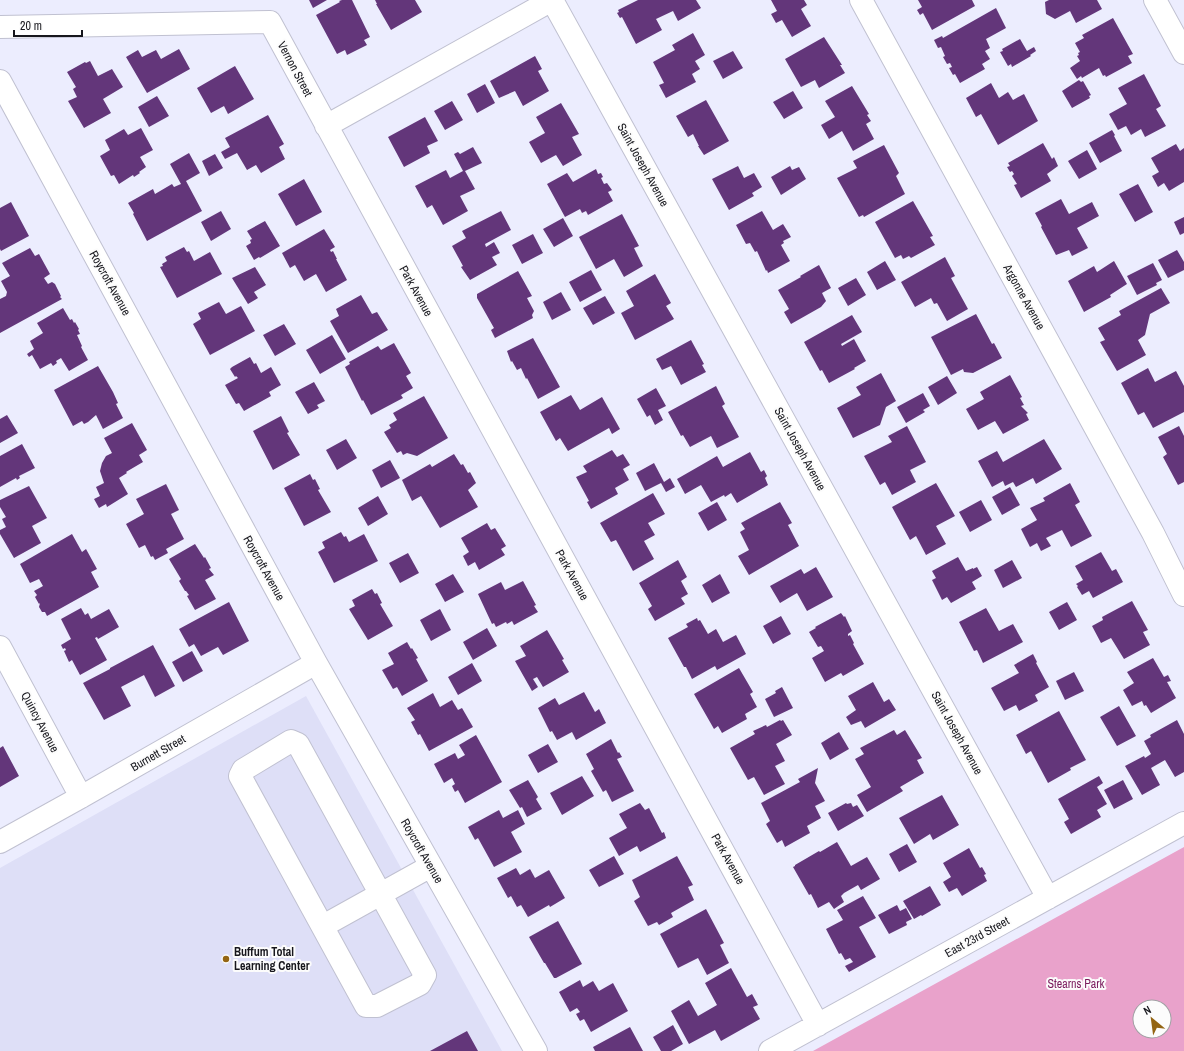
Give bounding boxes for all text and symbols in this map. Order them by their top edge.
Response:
scale bar [14,12,82,38]
text: 20 m [20,18,42,34]
street label: Vernon Street [274,39,316,100]
street label: Saint Joseph Avenue [613,121,673,209]
street label: Roycroft Avenue [86,248,134,318]
street label: Argonne Avenue [999,260,1049,333]
street label: Park Avenue [396,263,436,319]
street label: Saint Joseph Avenue [770,405,830,493]
street label: Roycroft Avenue [240,533,288,603]
street label: Park Avenue [552,547,592,603]
street label: Quincy Avenue [17,689,63,755]
street label: Saint Joseph Avenue [927,689,987,777]
street label: Burnett Street [128,731,189,775]
street label: Roycroft Avenue [397,816,447,886]
street label: Park Avenue [708,831,748,887]
street label: East 23rd Street [942,913,1012,961]
place label: Buffum Total Learning Center [234,944,310,974]
marker: Buffum Total Learning Center [221,954,231,964]
park label: Stearns Park [1048,976,1105,992]
north arrow [1132,999,1172,1039]
text: N [1141,1003,1153,1018]

